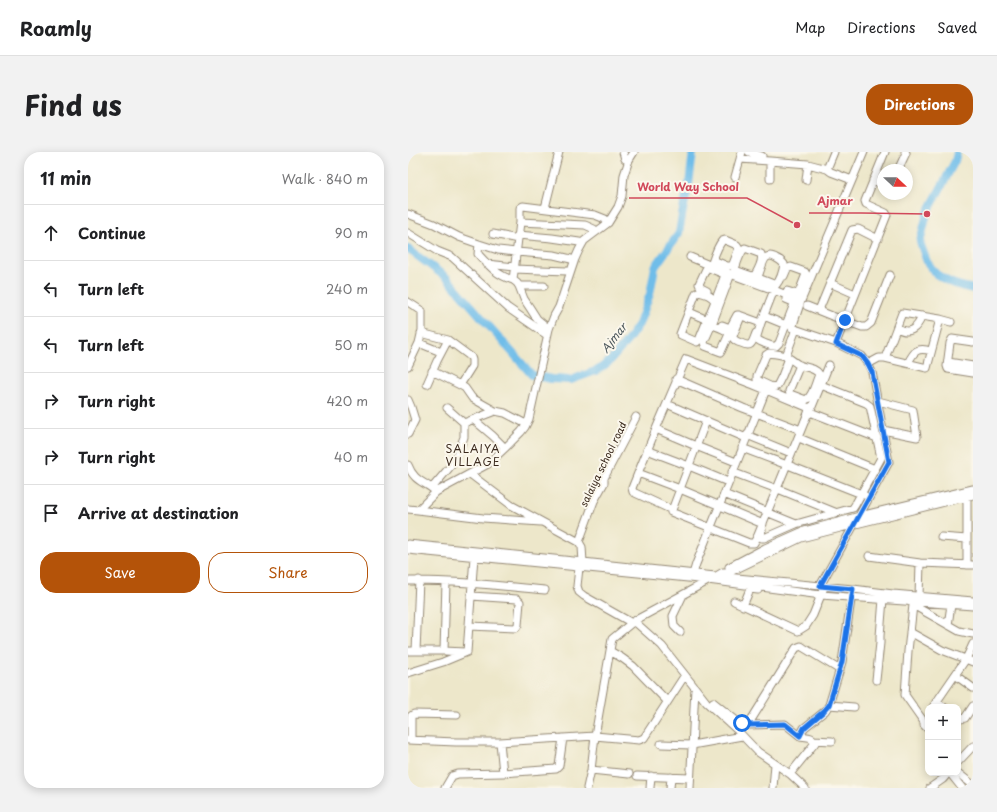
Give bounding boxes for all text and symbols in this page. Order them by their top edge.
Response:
text: Roamly [20,14,92,42]
text: Map [795,17,825,38]
text: Directions [847,17,915,38]
text: Saved [937,17,977,38]
text: Find us [24,83,122,126]
button: Directions [866,84,973,125]
north arrow [877,164,913,200]
text: 11 min [40,165,92,191]
text: Walk · 840 m [282,169,368,188]
callout: World Way School [629,175,747,198]
text: World Way School [637,178,739,195]
callout: Ajmar [809,190,861,213]
text: Ajmar [816,192,853,209]
text: Continue [78,221,146,244]
icon: ahead [40,222,62,244]
text: 90 m [335,223,368,242]
text: Turn left [78,277,144,300]
icon: left [40,278,62,300]
text: 240 m [326,279,368,298]
route end [836,311,854,329]
water label: Ajmar [597,318,632,356]
text: Turn left [78,333,144,356]
icon: left [40,334,62,356]
text: 50 m [334,335,368,354]
text: Turn right [78,389,155,412]
icon: right [40,390,62,412]
text: 420 m [326,391,368,410]
street label: salaiya school road [575,419,631,509]
district label: SALAIYA VILLAGE [445,440,501,470]
text: Turn right [78,445,155,468]
icon: right [40,446,62,468]
text: 40 m [334,447,368,466]
text: Arrive at destination [78,501,239,524]
icon: arrive [40,502,62,524]
button: Save [40,552,200,593]
button: Share [208,552,368,593]
map controls [925,704,961,776]
button: + [925,704,961,740]
route start [733,714,751,732]
button: − [925,740,961,776]

